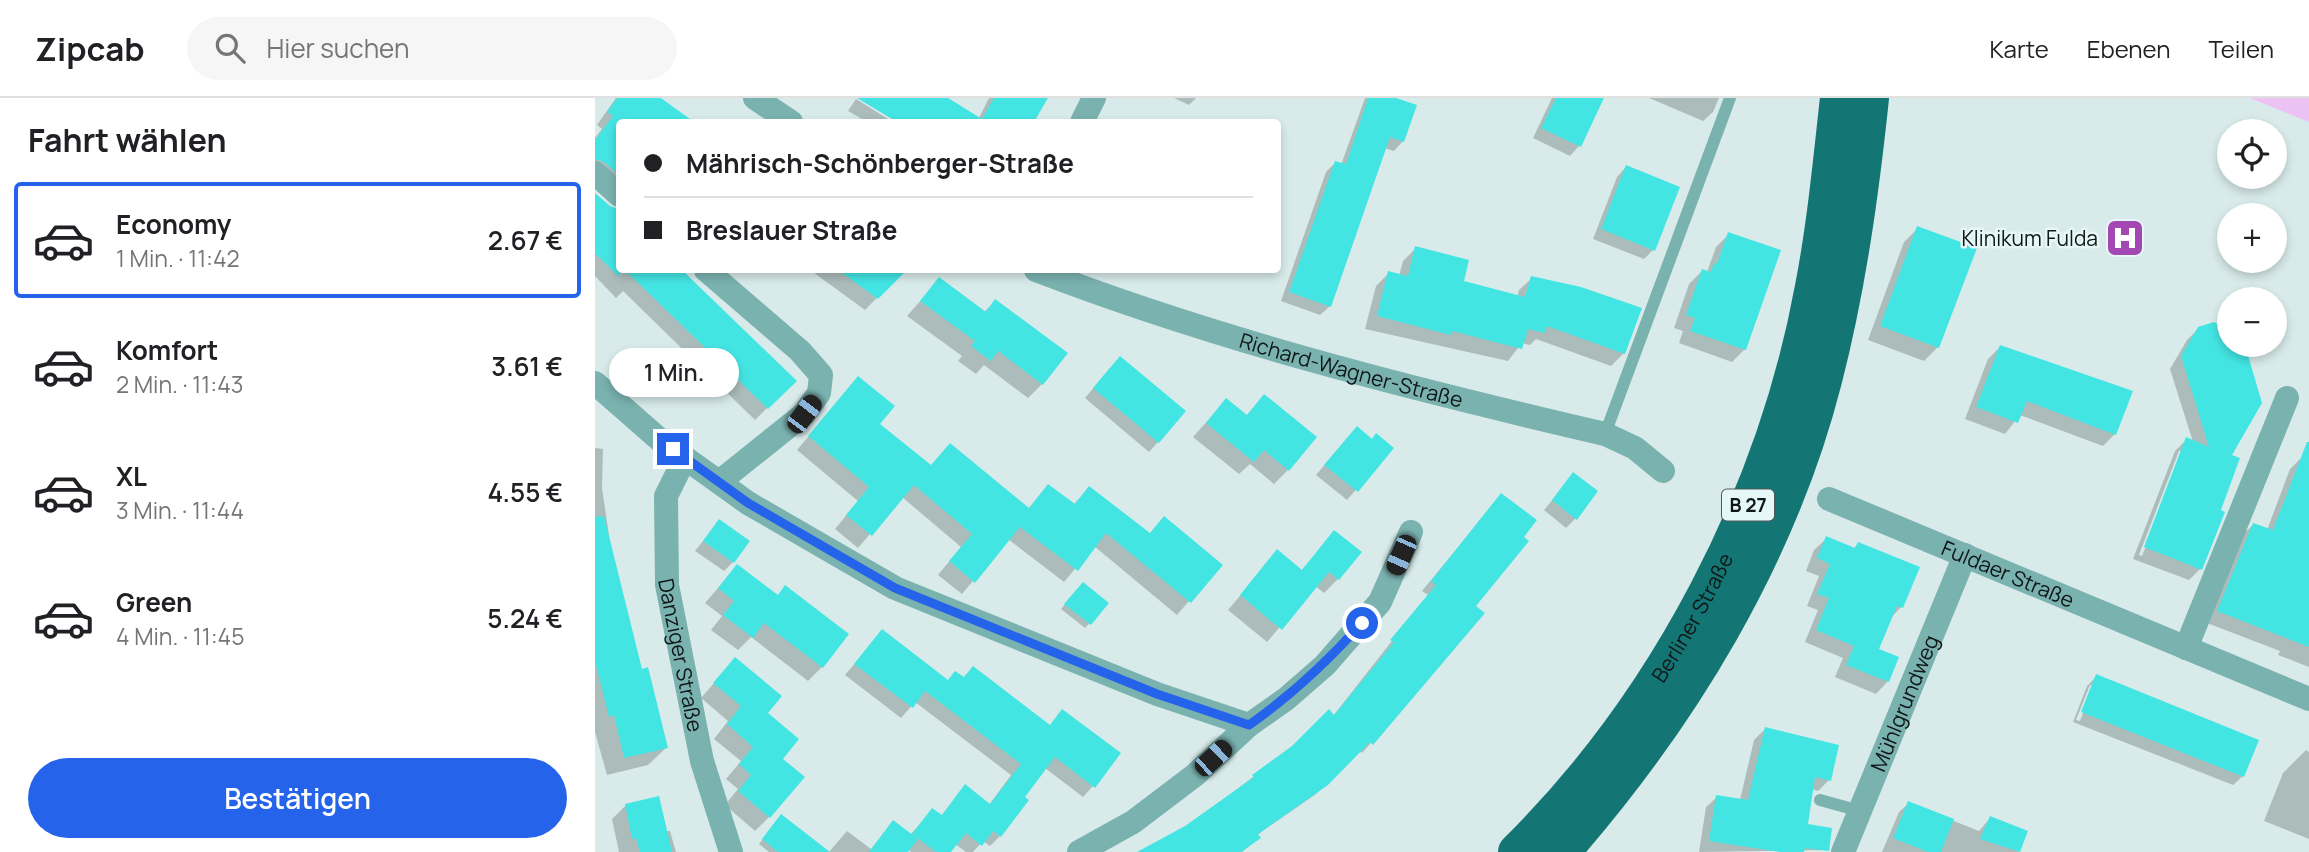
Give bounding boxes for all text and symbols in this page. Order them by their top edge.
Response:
search box [187,17,677,80]
text: Zipcab [35,26,145,71]
icon: search [211,29,249,67]
text: Hier suchen [267,30,409,66]
text: Karte [1989,32,2049,65]
text: Ebenen [2087,32,2170,65]
text: Teilen [2208,32,2274,65]
text: Fahrt wählen [28,118,227,162]
map controls [2217,119,2287,357]
button: locate [2217,119,2287,189]
text: Mährisch-Schönberger-Straße [686,145,1074,181]
button: + [2217,203,2287,273]
text: Economy [116,206,231,242]
icon: car [32,209,95,272]
text: Breslauer Straße [686,212,898,248]
hospital icon: Klinikum Fulda [2104,217,2146,259]
text: 2.67 € [488,222,563,258]
place label: Klinikum Fulda [1961,224,2098,252]
text: 1 Min. · 11:42 [116,242,240,274]
button: − [2217,287,2287,357]
street label: Richard-Wagner-Straße [1236,326,1466,413]
text: Komfort [116,332,218,368]
icon: car [32,335,95,398]
text: 3.61 € [491,348,563,384]
callout: 1 Min. [608,348,738,396]
text: 1 Min. [644,356,704,388]
text: 2 Min. · 11:43 [116,368,243,400]
car [783,391,826,437]
route end [657,433,689,465]
text: XL [116,458,147,494]
icon: car [32,461,95,524]
text: 4.55 € [487,474,563,510]
road number: B 27 [1722,490,1774,520]
text: 3 Min. · 11:44 [116,494,244,526]
car [1383,532,1420,578]
street label: Fuldaer Straße [1938,534,2079,614]
street label: Berliner Straße [1645,548,1739,687]
street label: Danziger Straße [652,576,710,734]
text: Green [116,584,192,620]
icon: car [32,587,95,650]
text: 5.24 € [487,600,563,636]
route start [1346,607,1378,639]
text: 4 Min. · 11:45 [116,620,244,652]
street label: Mühlgrundweg [1864,631,1945,776]
car [1191,736,1236,780]
button: Bestätigen [28,758,567,838]

